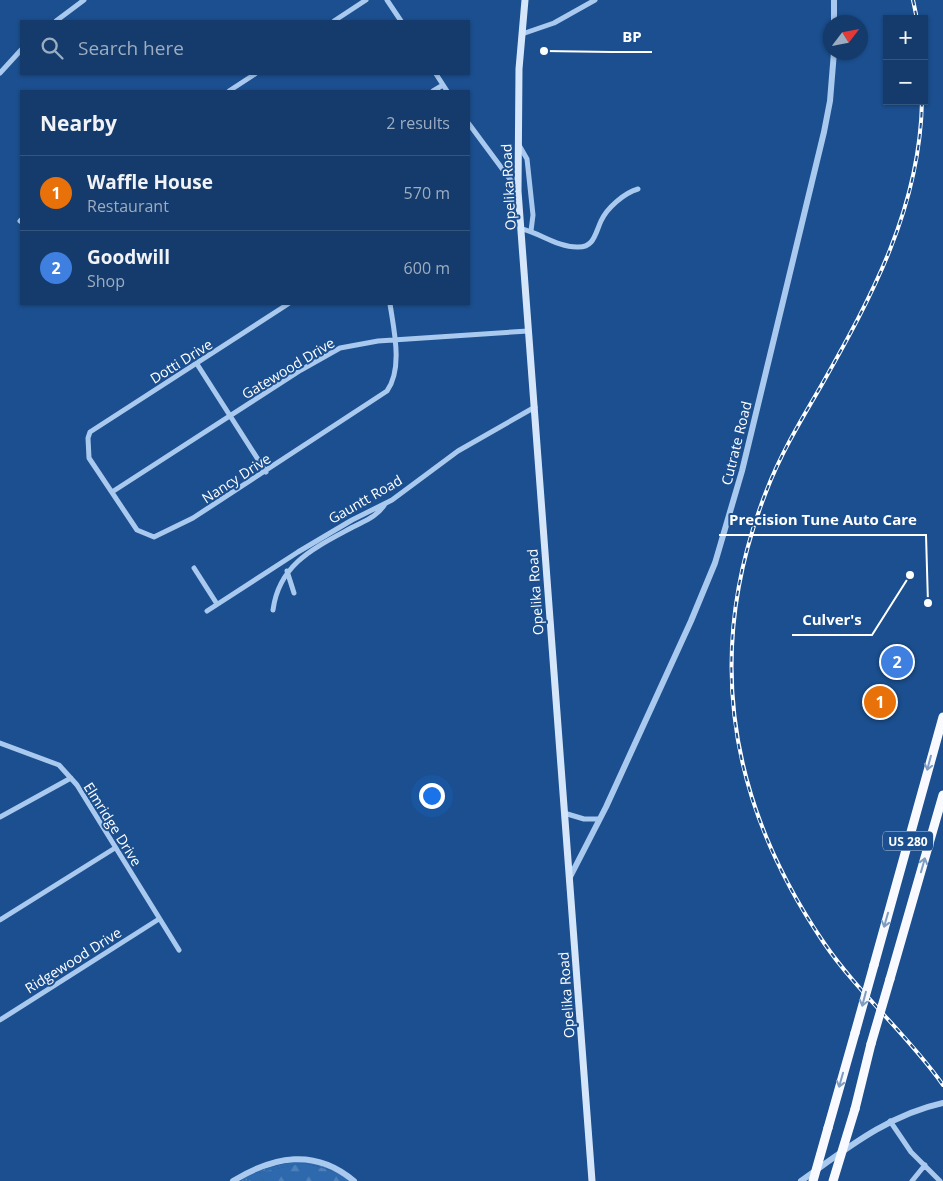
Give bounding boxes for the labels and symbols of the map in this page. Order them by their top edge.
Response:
north arrow [823,15,868,60]
callout: BP [612,22,652,52]
text: BP [622,26,642,46]
street label: Opelika Road [496,143,520,231]
street label: Gatewood Drive [238,333,338,403]
street label: Dotti Drive [146,334,216,388]
street label: Cutrate Road [716,399,756,487]
street label: Nancy Drive [198,449,274,507]
street label: Gauntt Road [325,470,405,528]
callout: Precision Tune Auto Care [719,505,926,535]
text: Precision Tune Auto Care [729,509,917,529]
street label: Opelika Road [523,548,547,636]
callout: Culver's [792,605,872,635]
text: Culver's [802,609,862,629]
pin: 2 [881,643,913,681]
pin: 1 [864,683,896,721]
one-way arrow [924,755,933,771]
street label: Elmridge Drive [80,778,146,870]
your location [419,783,445,809]
road number: US 280 [883,831,933,850]
one-way arrow [918,857,928,873]
one-way arrow [881,912,890,928]
street label: Ridgewood Drive [21,923,125,997]
street label: Opelika Road [554,951,578,1039]
one-way arrow [859,991,868,1007]
one-way arrow [836,1072,846,1088]

